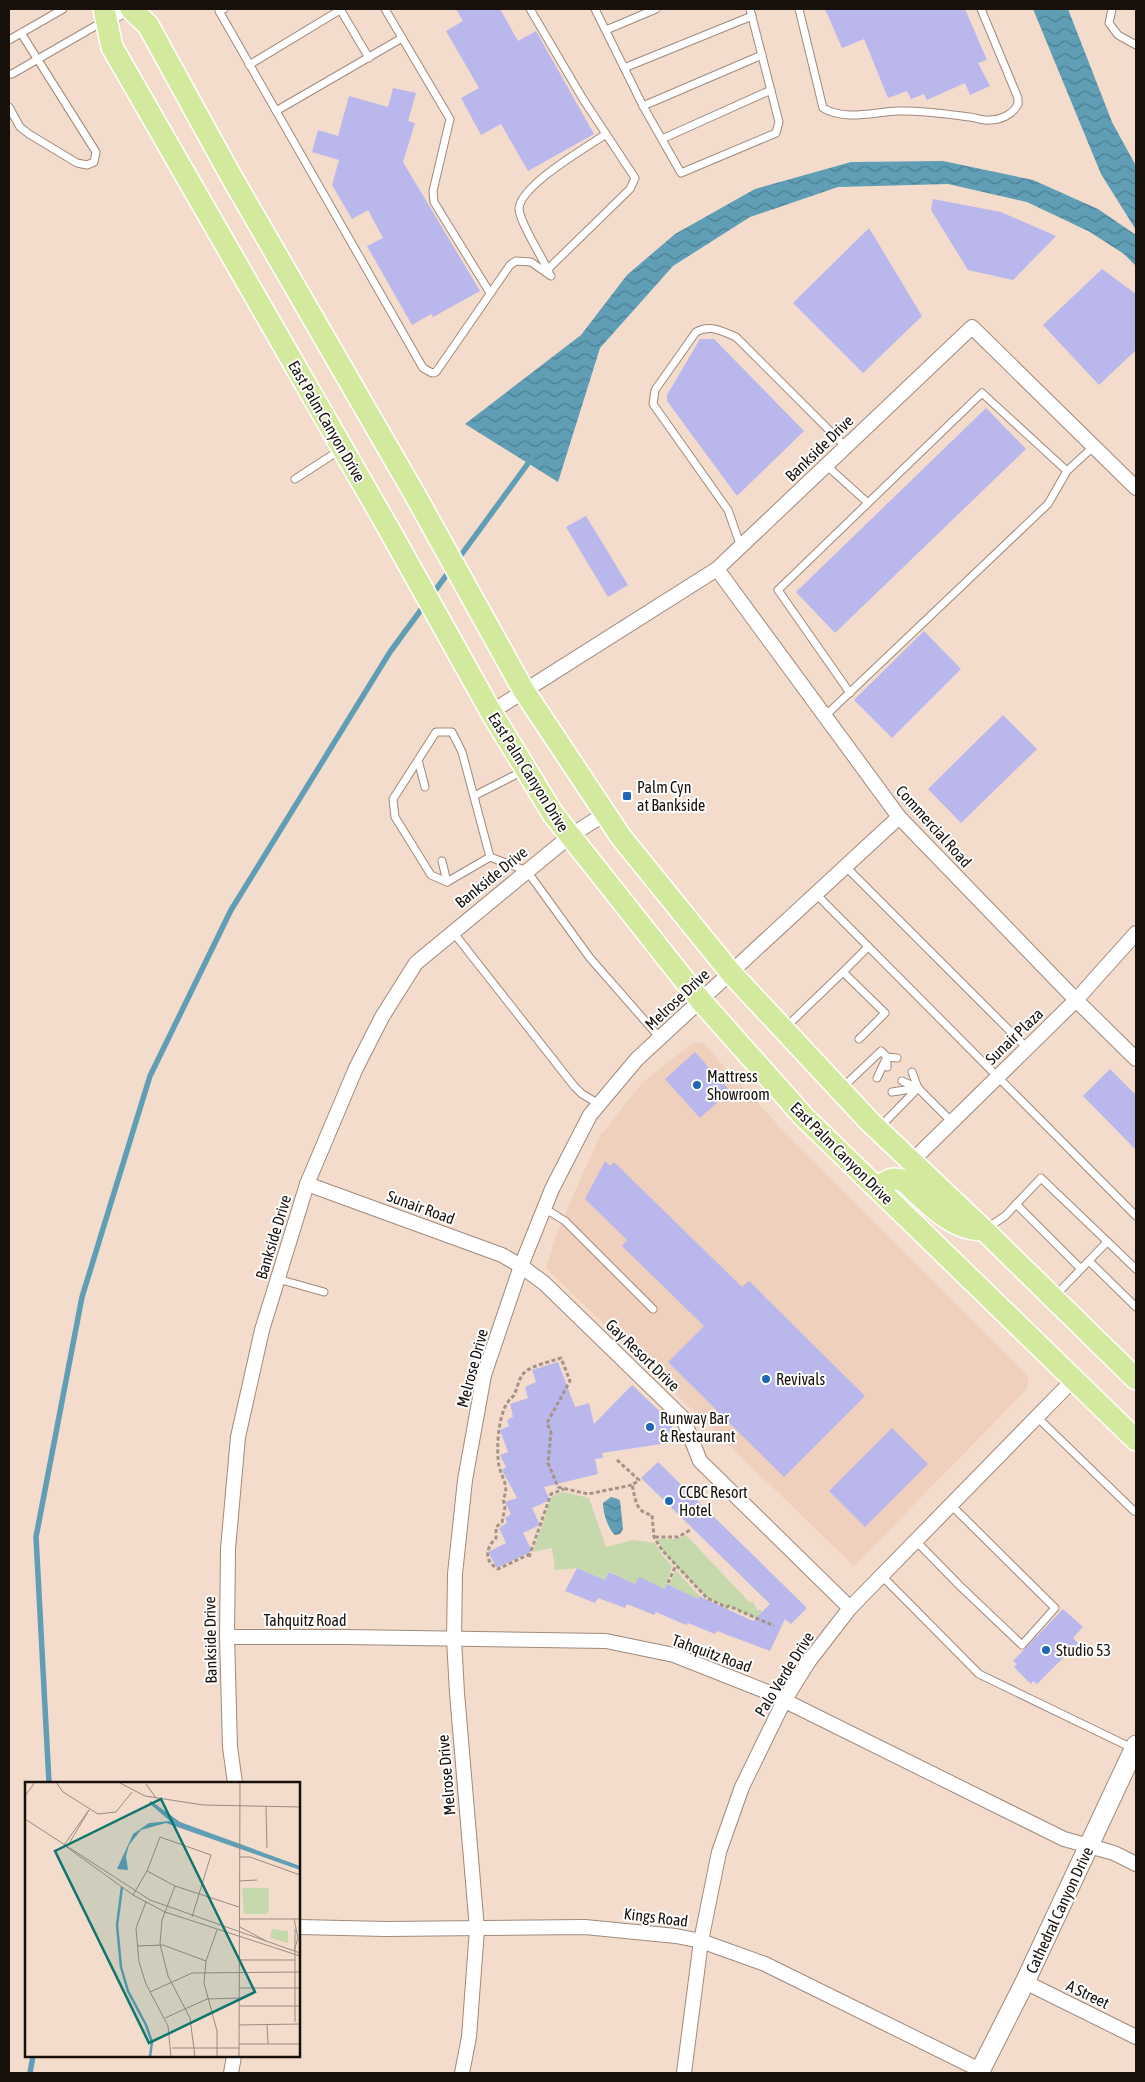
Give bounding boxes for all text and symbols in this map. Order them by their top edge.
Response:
street label: East Palm Canyon Drive [284,357,369,485]
street label: Bankside Drive [781,411,857,485]
street label: East Palm Canyon Drive [484,709,573,835]
place label: Palm Cyn at Bankside [637,778,705,814]
street label: Commercial Road [893,781,975,871]
marker: Palm Cyn at Bankside [621,790,633,802]
street label: Bankside Drive [451,843,531,911]
street label: Melrose Drive [641,965,713,1033]
street label: Sunair Plaza [982,1004,1046,1068]
place label: Mattress Showroom [707,1067,770,1103]
marker: Mattress Showroom [691,1079,703,1091]
street label: East Palm Canyon Drive [786,1098,897,1209]
street label: Sunair Road [385,1186,457,1228]
street label: Bankside Drive [252,1193,294,1281]
street label: Gay Resort Drive [602,1315,684,1395]
street label: Melrose Drive [453,1327,491,1409]
place label: Revivals [776,1370,825,1388]
marker: Revivals [760,1373,772,1385]
place label: Runway Bar & Restaurant [660,1409,736,1445]
marker: Runway Bar & Restaurant [644,1421,656,1433]
place label: CCBC Resort Hotel [679,1483,748,1519]
marker: CCBC Resort Hotel [663,1495,675,1507]
street label: Bankside Drive [200,1596,220,1684]
street label: Tahquitz Road [263,1611,347,1630]
street label: Palo Verde Drive [751,1628,817,1720]
street label: Tahquitz Road [669,1630,754,1677]
place label: Studio 53 [1056,1641,1111,1659]
marker: Studio 53 [1040,1644,1052,1656]
street label: Melrose Drive [434,1734,458,1816]
inset map [25,1782,300,2057]
street label: Cathedral Canyon Drive [1022,1844,1097,1976]
street label: Kings Road [623,1904,689,1931]
street label: A Street [1064,1976,1113,2012]

